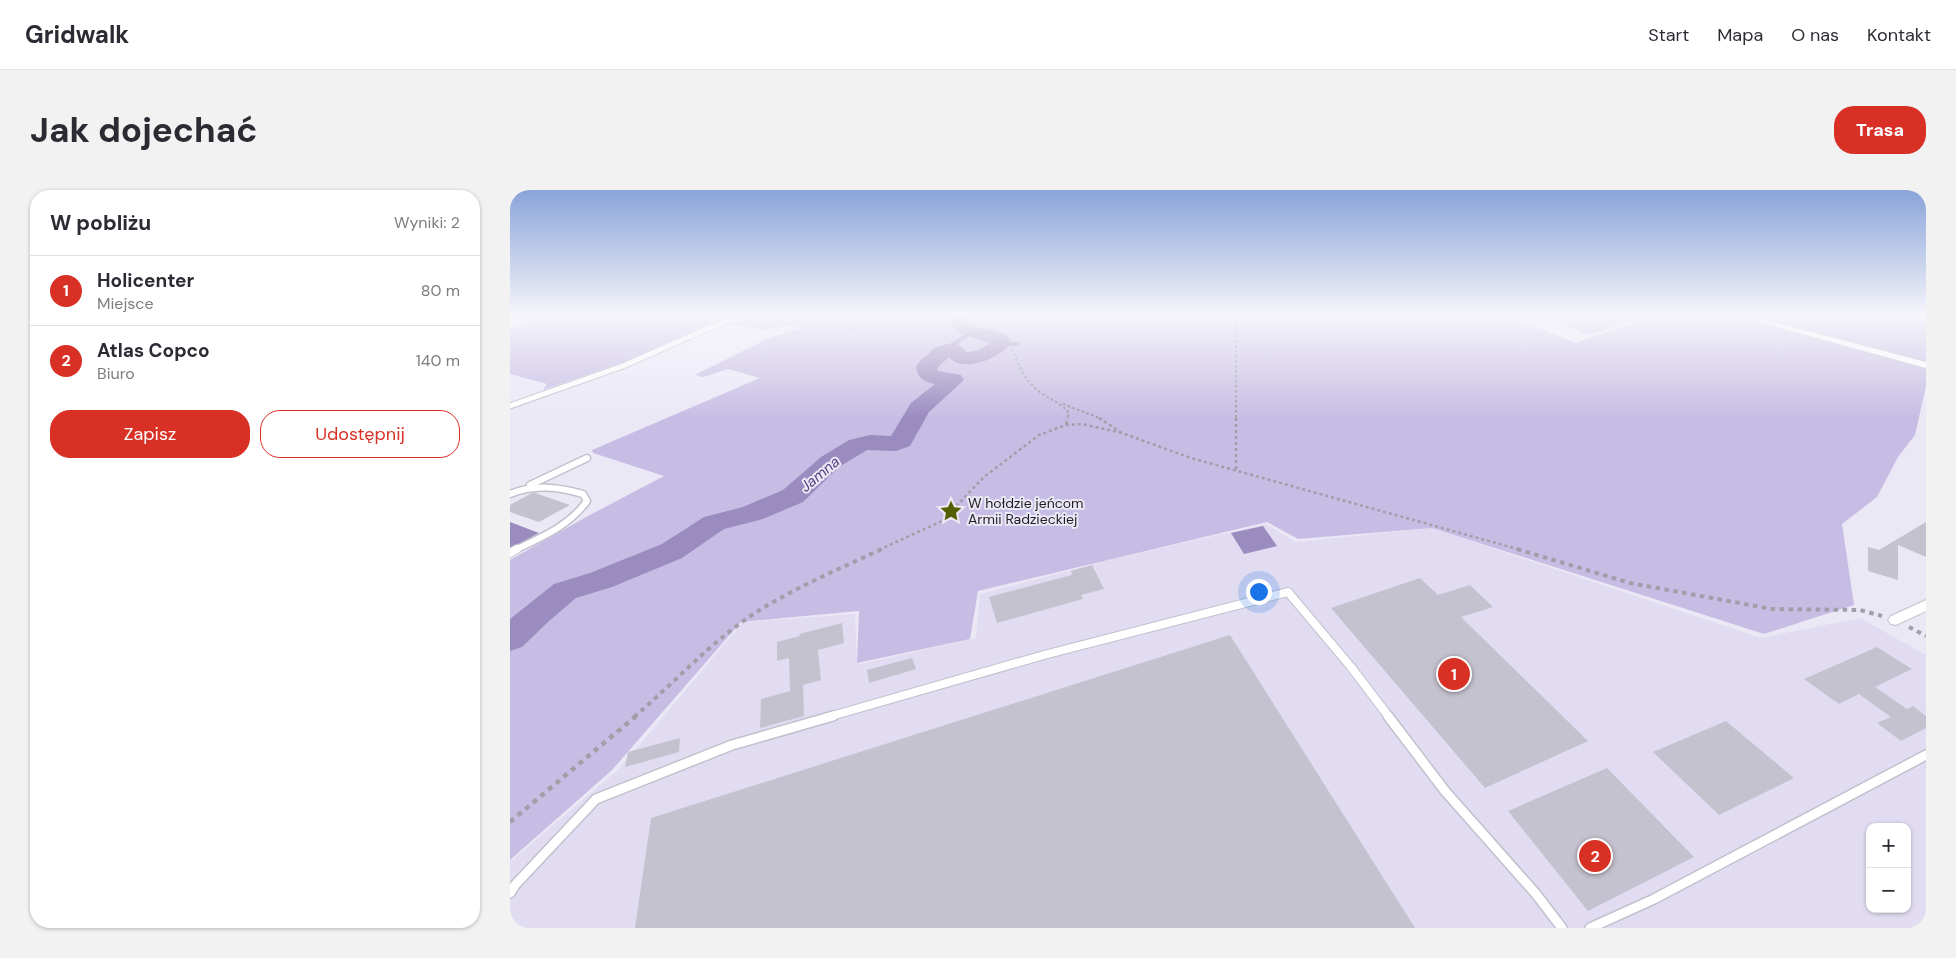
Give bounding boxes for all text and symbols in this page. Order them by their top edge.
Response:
text: Gridwalk [25,19,129,50]
text: Start [1648,23,1689,47]
text: Mapa [1717,23,1763,47]
text: O nas [1791,23,1839,47]
text: Kontakt [1867,23,1931,47]
button: Trasa [1834,106,1926,154]
text: Jak dojechać [30,107,257,153]
text: W pobliżu [50,209,151,237]
text: Wyniki: 2 [394,212,460,233]
text: Holicenter [97,268,194,293]
text: 1 [63,280,69,301]
text: 80 m [421,280,460,301]
text: Miejsce [97,293,154,314]
text: Atlas Copco [97,338,210,363]
text: 2 [61,350,71,371]
text: 140 m [416,350,460,371]
text: Biuro [97,363,135,384]
button: Zapisz [50,410,250,458]
button: Udostępnij [260,410,460,458]
water label: Jamna [796,452,844,496]
place label: W hołdzie jeńcom Armii Radzieckiej [968,494,1084,528]
place icon: W hołdzie jeńcom Armii Radzieckiej [938,498,964,524]
your location [1246,579,1272,605]
pin: 1 [1438,655,1470,693]
map controls [1866,823,1911,913]
button: + [1866,823,1911,868]
pin: 2 [1579,837,1611,875]
button: − [1866,868,1911,913]

